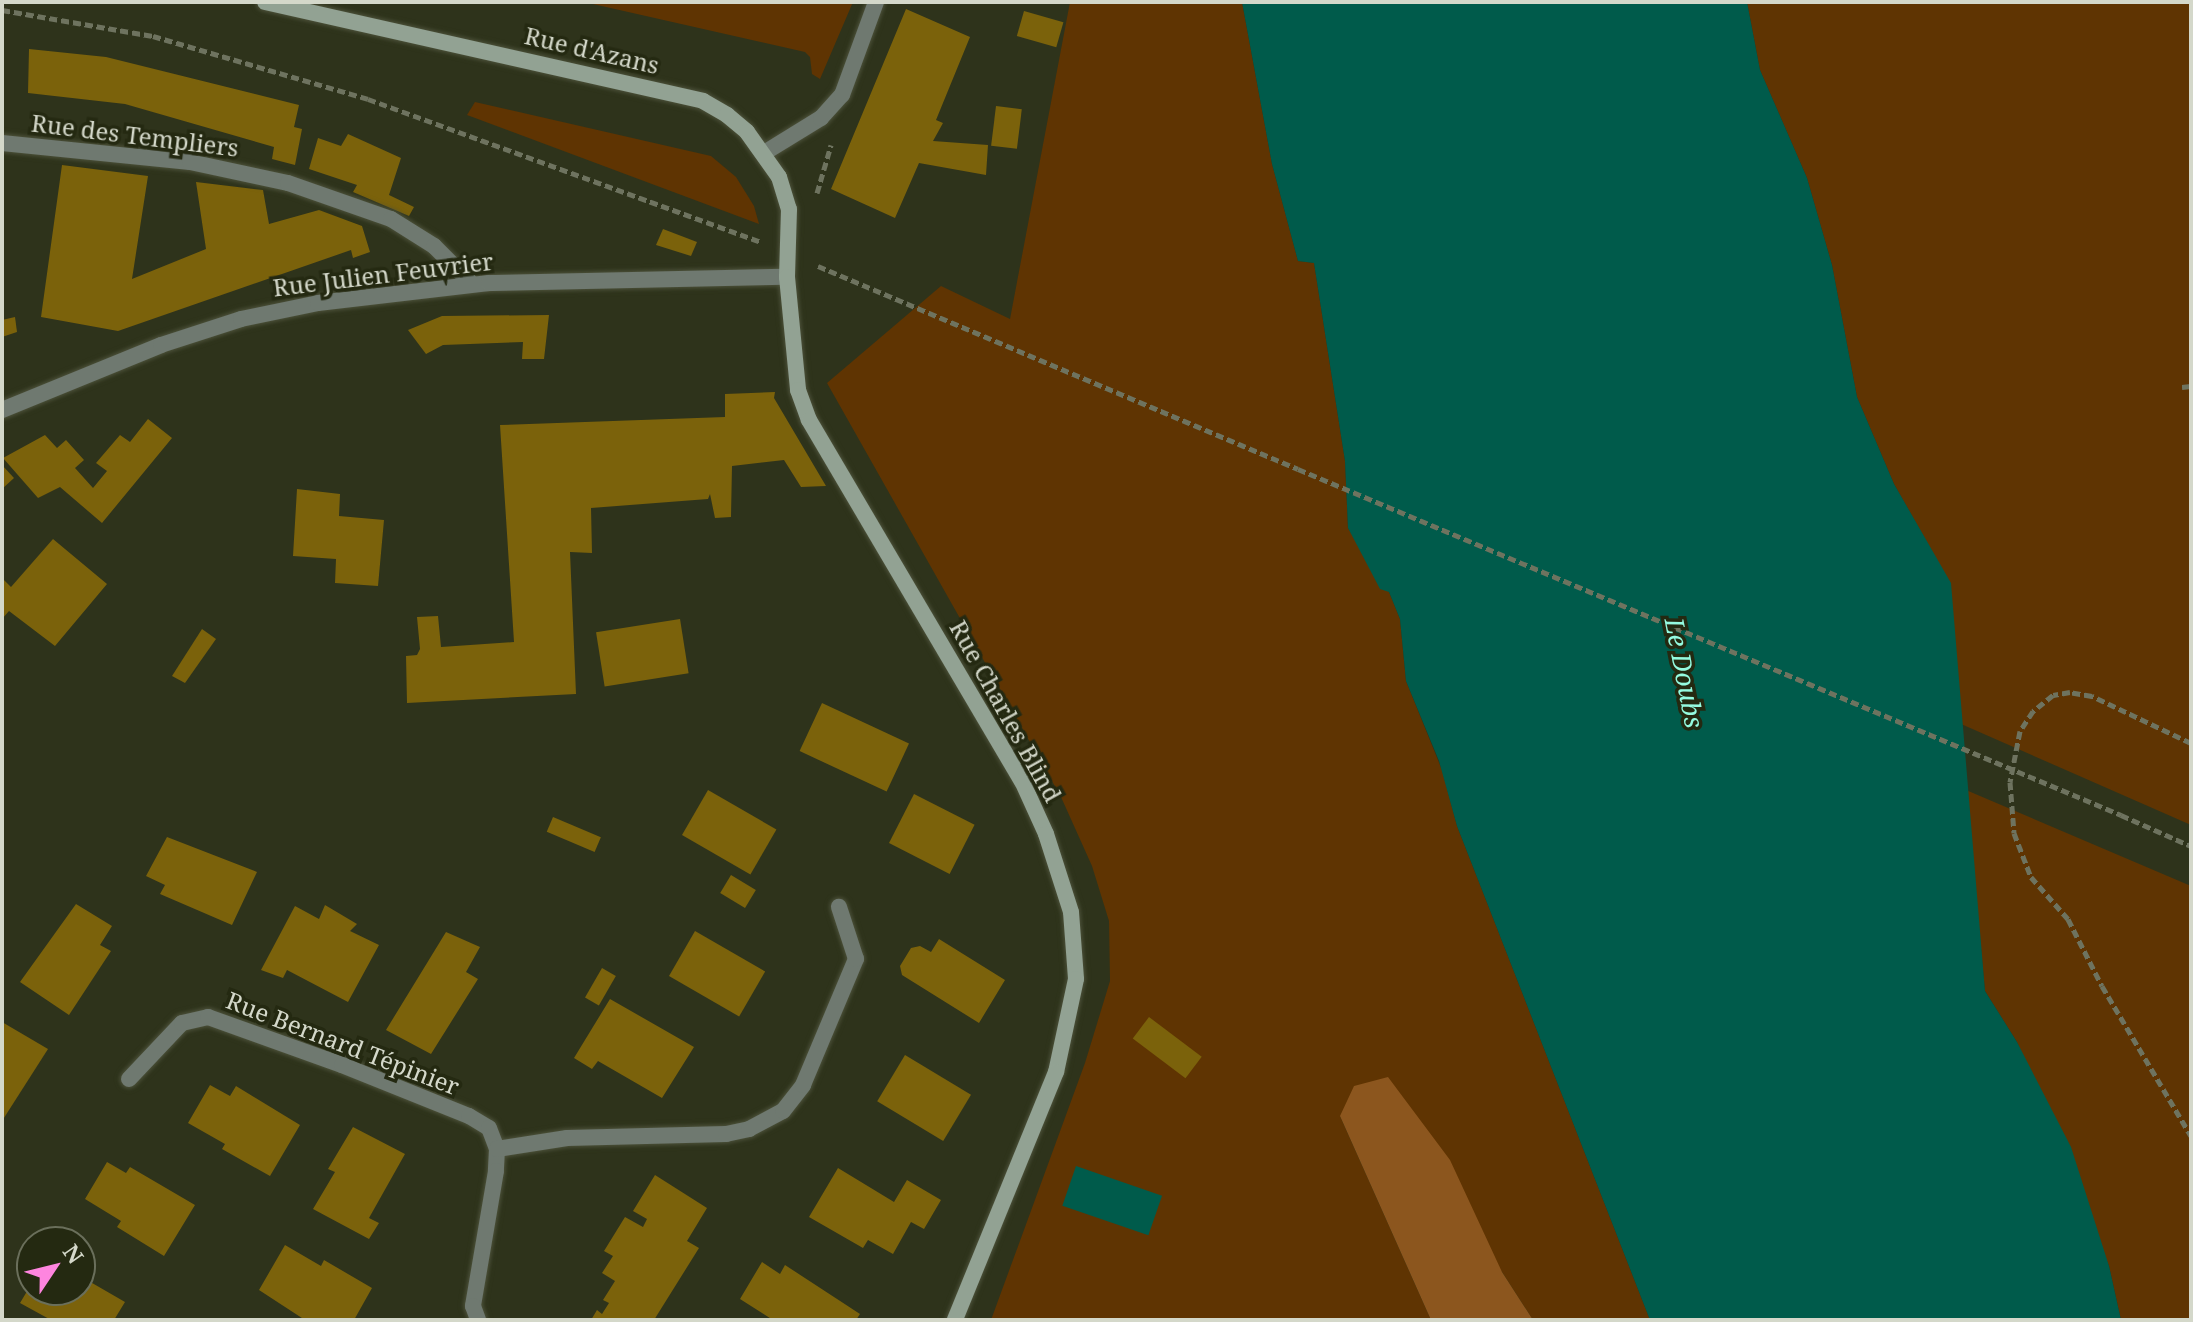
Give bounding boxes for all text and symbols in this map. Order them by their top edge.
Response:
street label: Rue d'Azans [522,21,662,79]
street label: Rue des Templiers [30,108,240,162]
street label: Rue Julien Feuvrier [271,246,495,302]
street label: Rue Charles Blind [944,615,1068,807]
water label: Le Doubs [1658,615,1710,731]
street label: Rue Bernard Tépinier [222,985,464,1101]
north arrow [16,1226,96,1306]
text: N [57,1238,91,1269]

